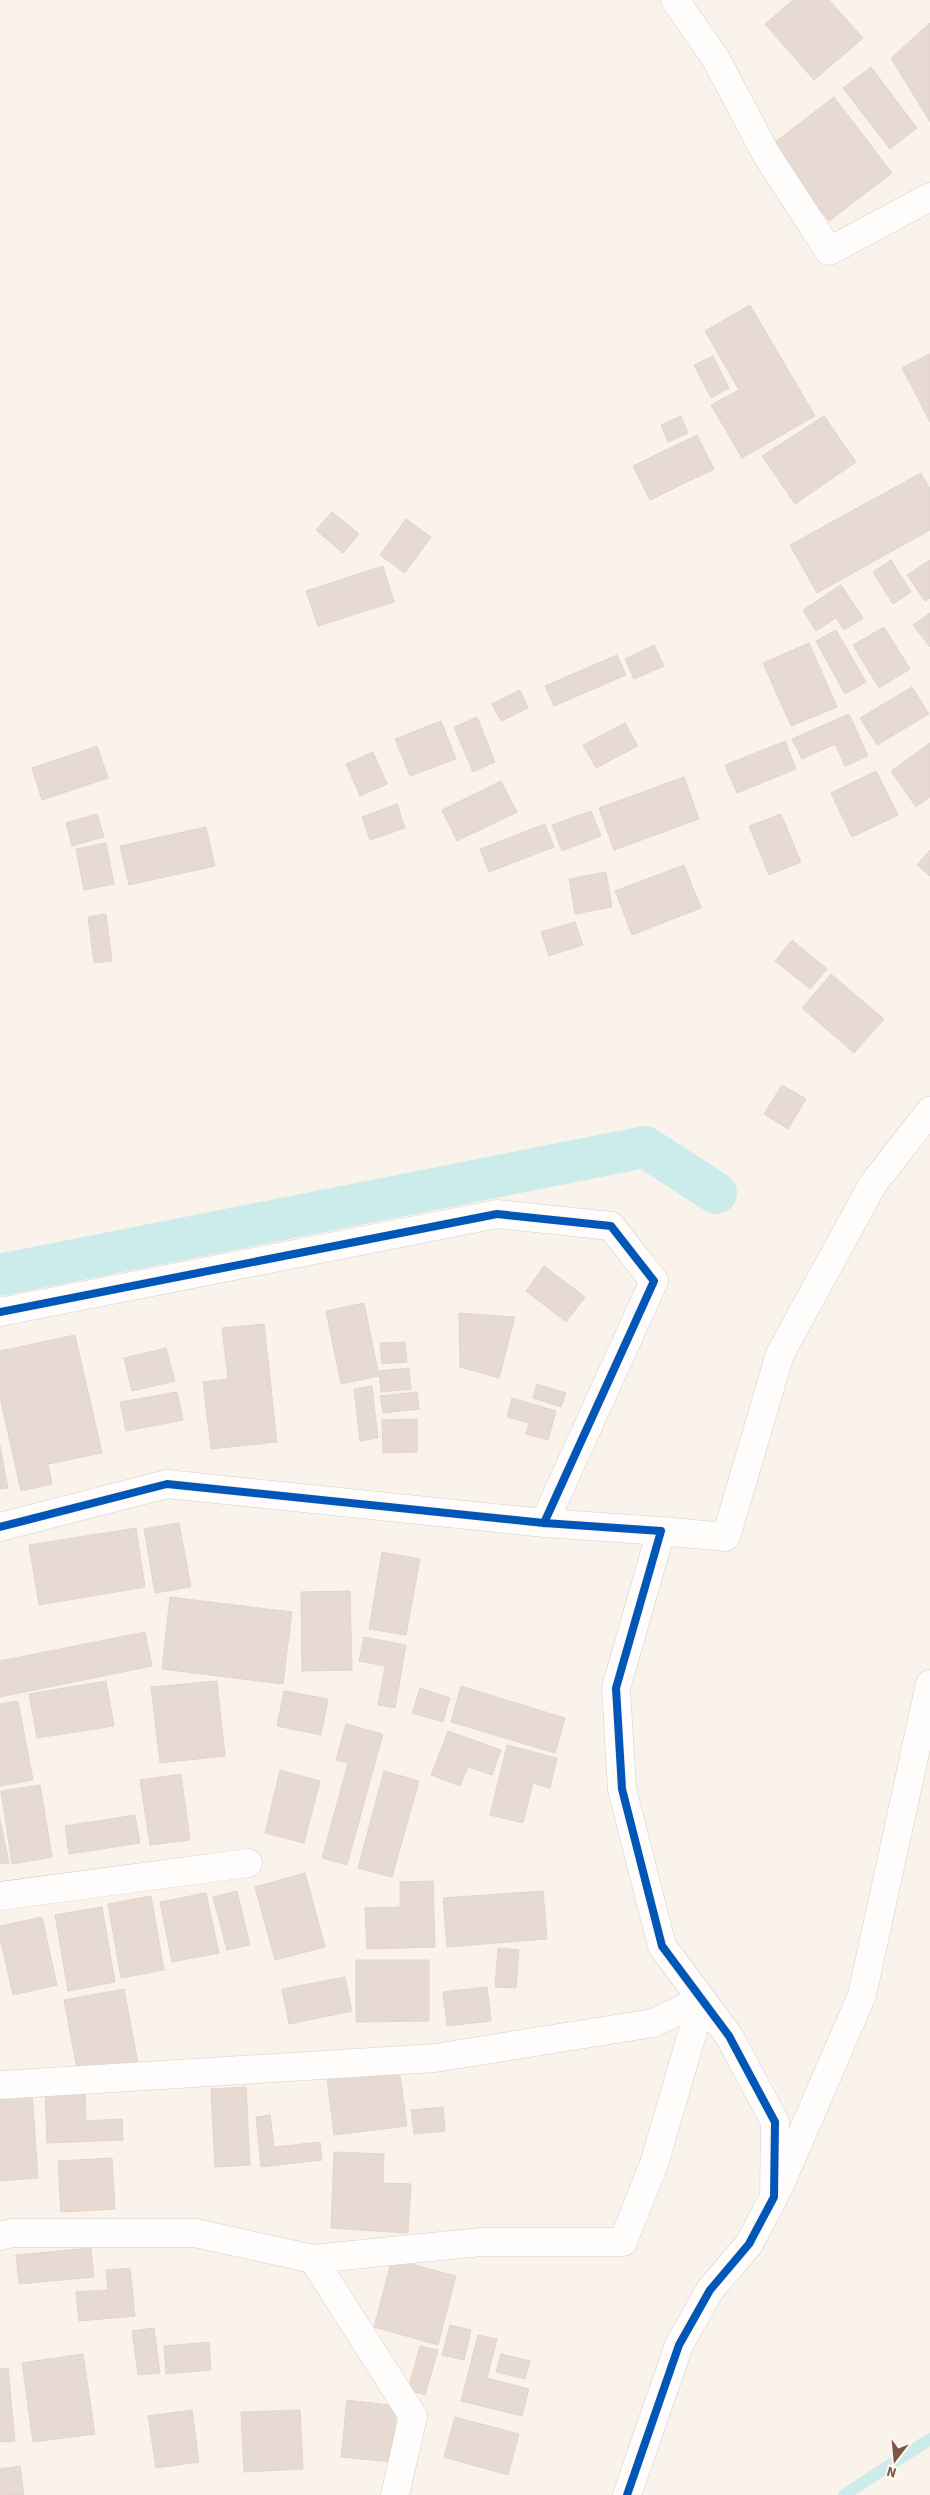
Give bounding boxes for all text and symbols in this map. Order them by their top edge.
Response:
north arrow [870,2435,920,2485]
text: N [884,2461,899,2482]

